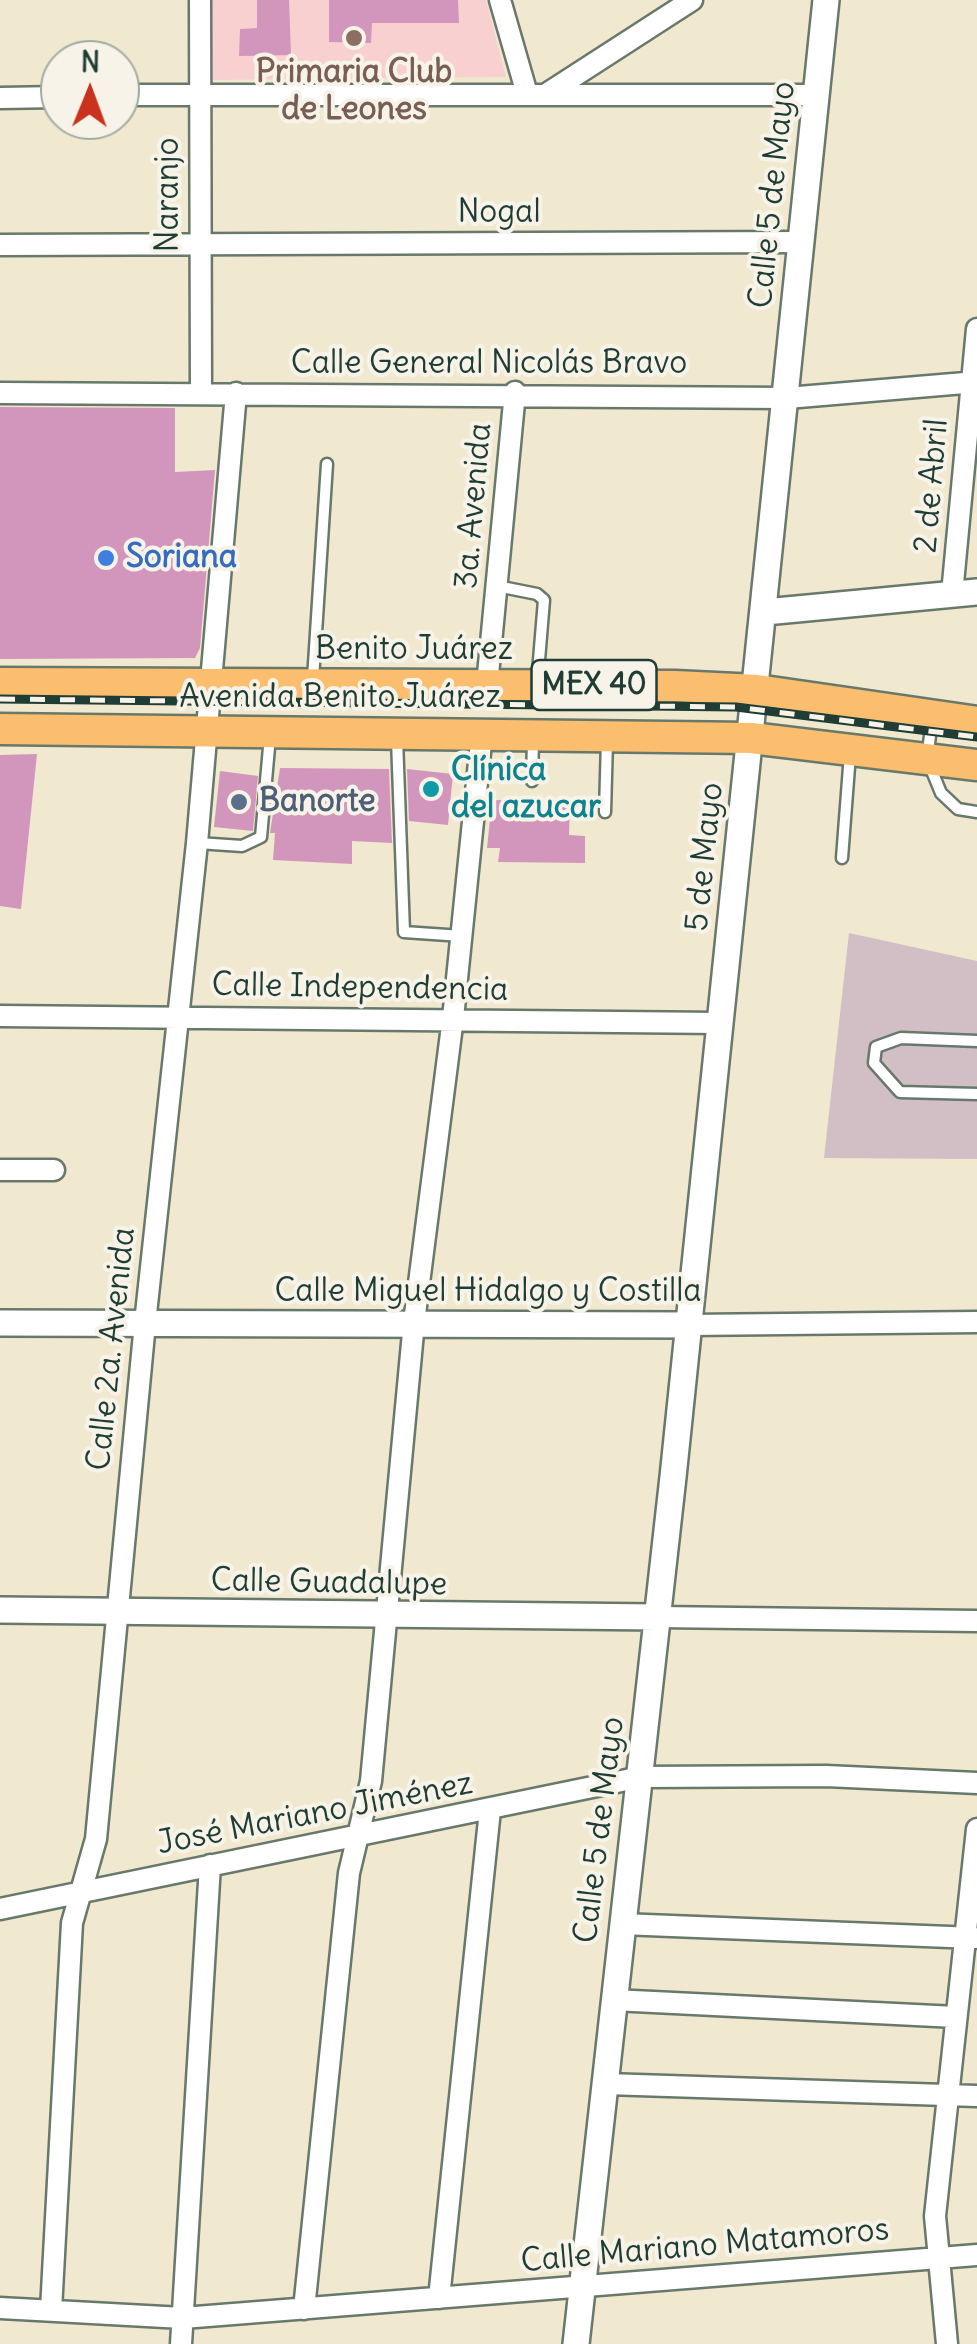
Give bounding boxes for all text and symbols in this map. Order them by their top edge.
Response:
marker: Primaria Club de Leones [343,27,365,49]
north arrow [40,40,140,140]
text: N [80,44,100,80]
place label: Primaria Club de Leones [256,54,452,129]
street label: Calle 5 de Mayo [742,80,804,310]
street label: Naranjo [150,138,188,252]
street label: Nogal [457,194,541,232]
street label: Calle General Nicolás Bravo [291,345,687,383]
street label: 2 de Abril [907,417,957,555]
street label: 3a. Avenida [448,421,500,591]
place label: Soriana [126,539,237,577]
marker: Soriana [95,547,117,569]
street label: Benito Juárez [315,631,513,669]
road number: MEX 40 [532,660,656,710]
street label: Avenida Benito Juárez [179,679,501,717]
place label: Clínica del azucar [451,752,601,827]
marker: Clínica del azucar [420,778,442,800]
street label: 5 de Mayo [678,781,732,933]
place label: Banorte [259,783,375,821]
marker: Banorte [228,791,250,813]
street label: Calle Independencia [211,966,509,1010]
street label: Calle 2a. Avenida [80,1226,144,1472]
street label: Calle Miguel Hidalgo y Costilla [274,1273,702,1311]
street label: Calle Guadalupe [210,1562,448,1604]
street label: Calle 5 de Mayo [567,1715,633,1945]
street label: José Mariano Jiménez [154,1765,476,1863]
street label: Calle Mariano Matamoros [519,2211,891,2281]

